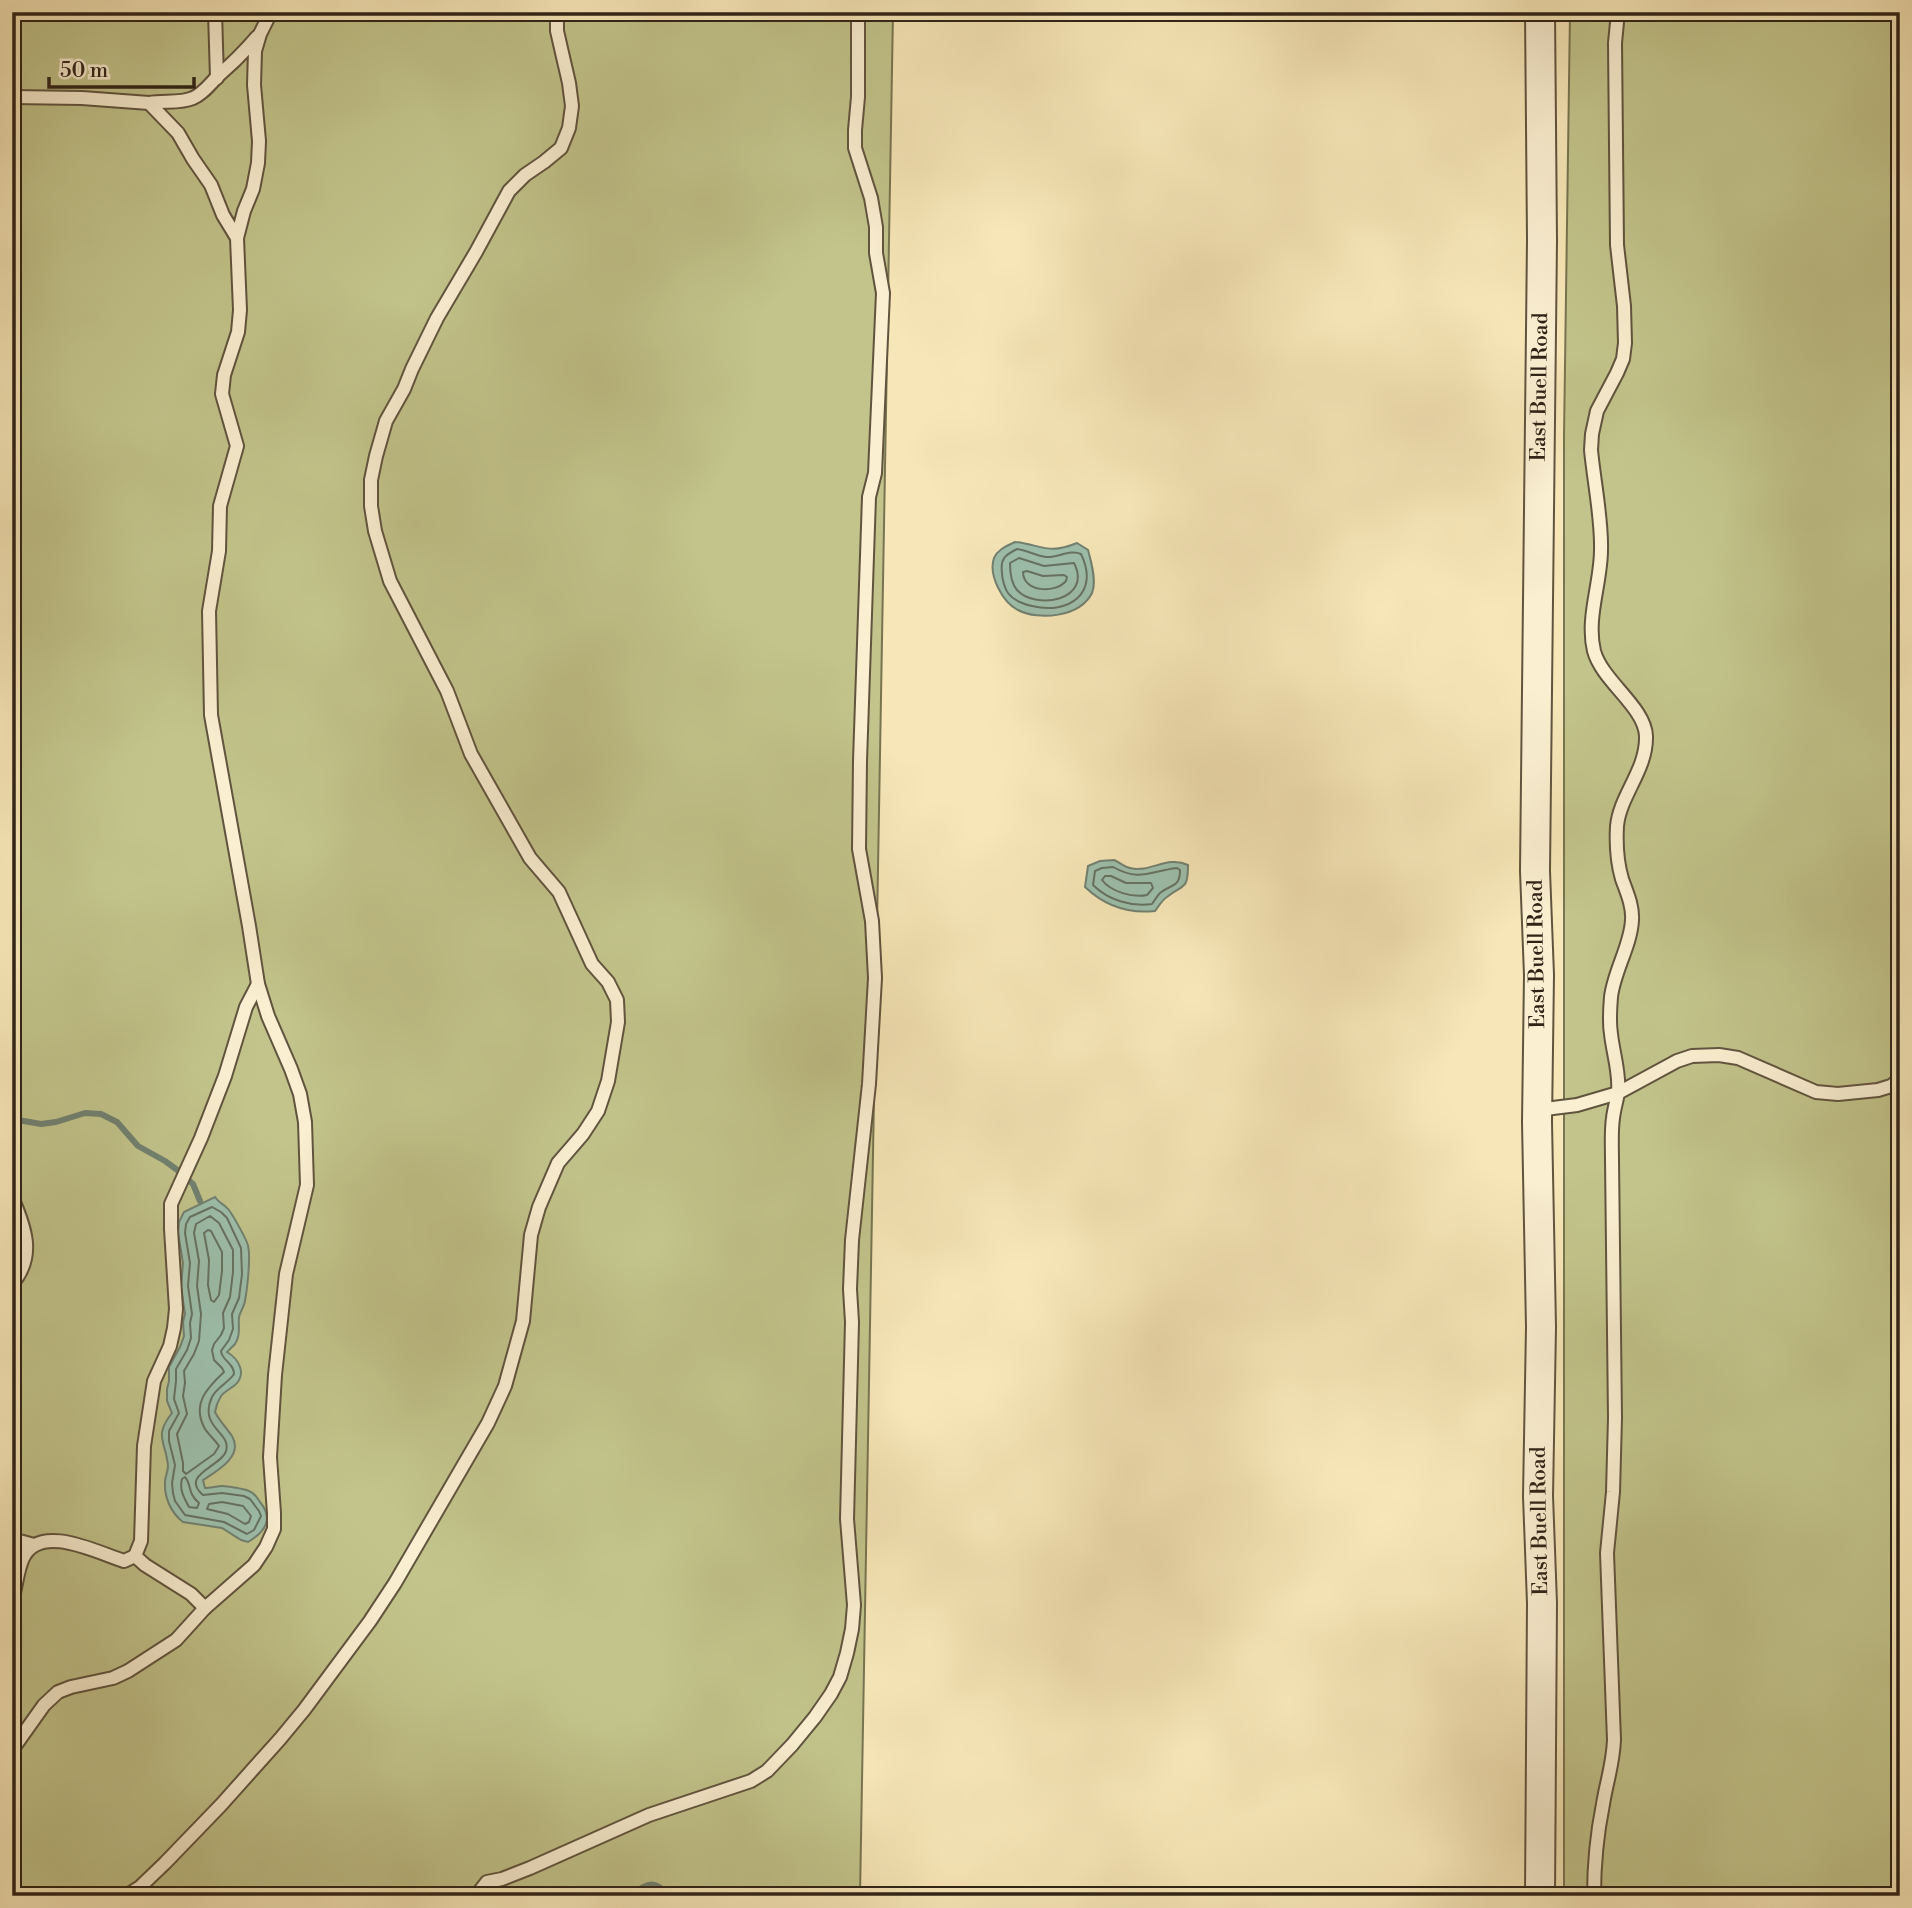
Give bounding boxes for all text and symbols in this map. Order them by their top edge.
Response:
scale bar [49,46,194,90]
text: 50 m [60,58,108,84]
street label: East Buell Road [1526,312,1554,462]
street label: East Buell Road [1523,879,1551,1029]
street label: East Buell Road [1526,1446,1554,1596]

